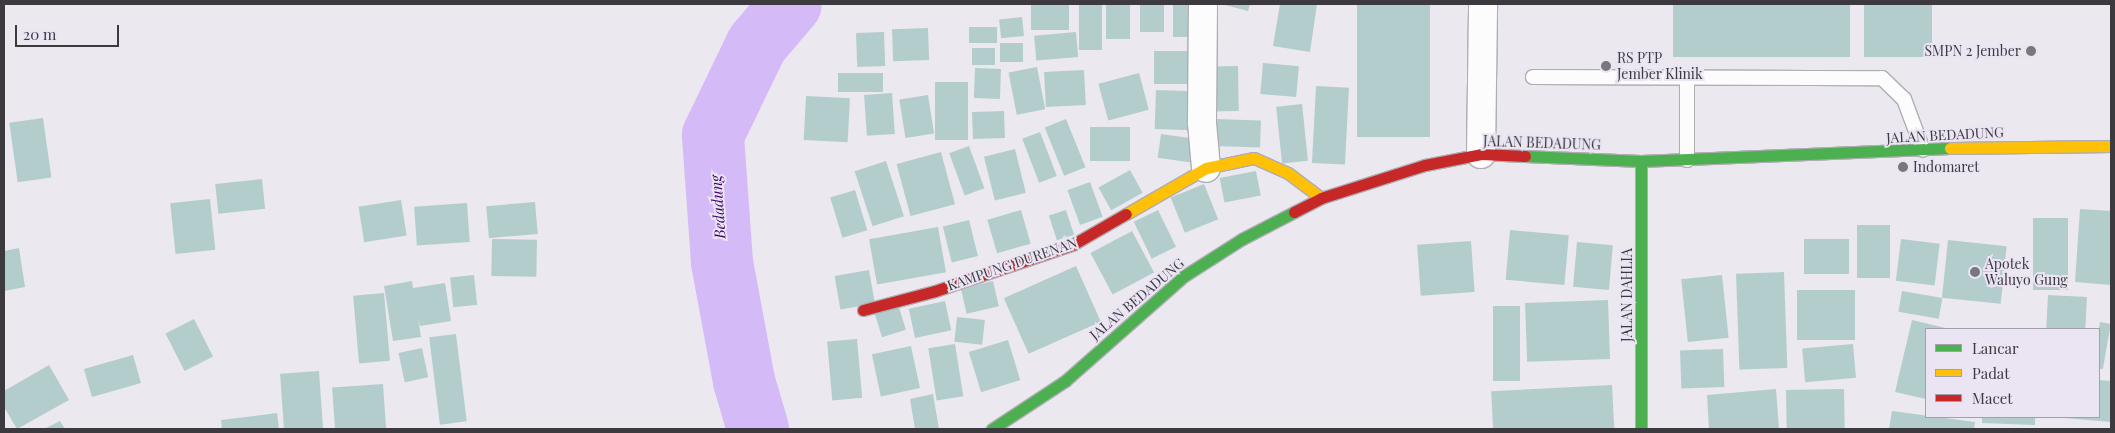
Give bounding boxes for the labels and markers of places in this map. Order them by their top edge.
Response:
place label: SMPN 2 Jember [1924,43,2021,59]
marker: SMPN 2 Jember [2025,45,2037,57]
place label: RS PTP Jember Klinik [1617,50,1703,82]
marker: RS PTP Jember Klinik [1599,59,1613,73]
place label: Indomaret [1913,159,1979,175]
marker: Indomaret [1897,161,1909,173]
place label: Apotek Waluyo Gung [1985,256,2068,288]
marker: Apotek Waluyo Gung [1969,266,1981,278]

